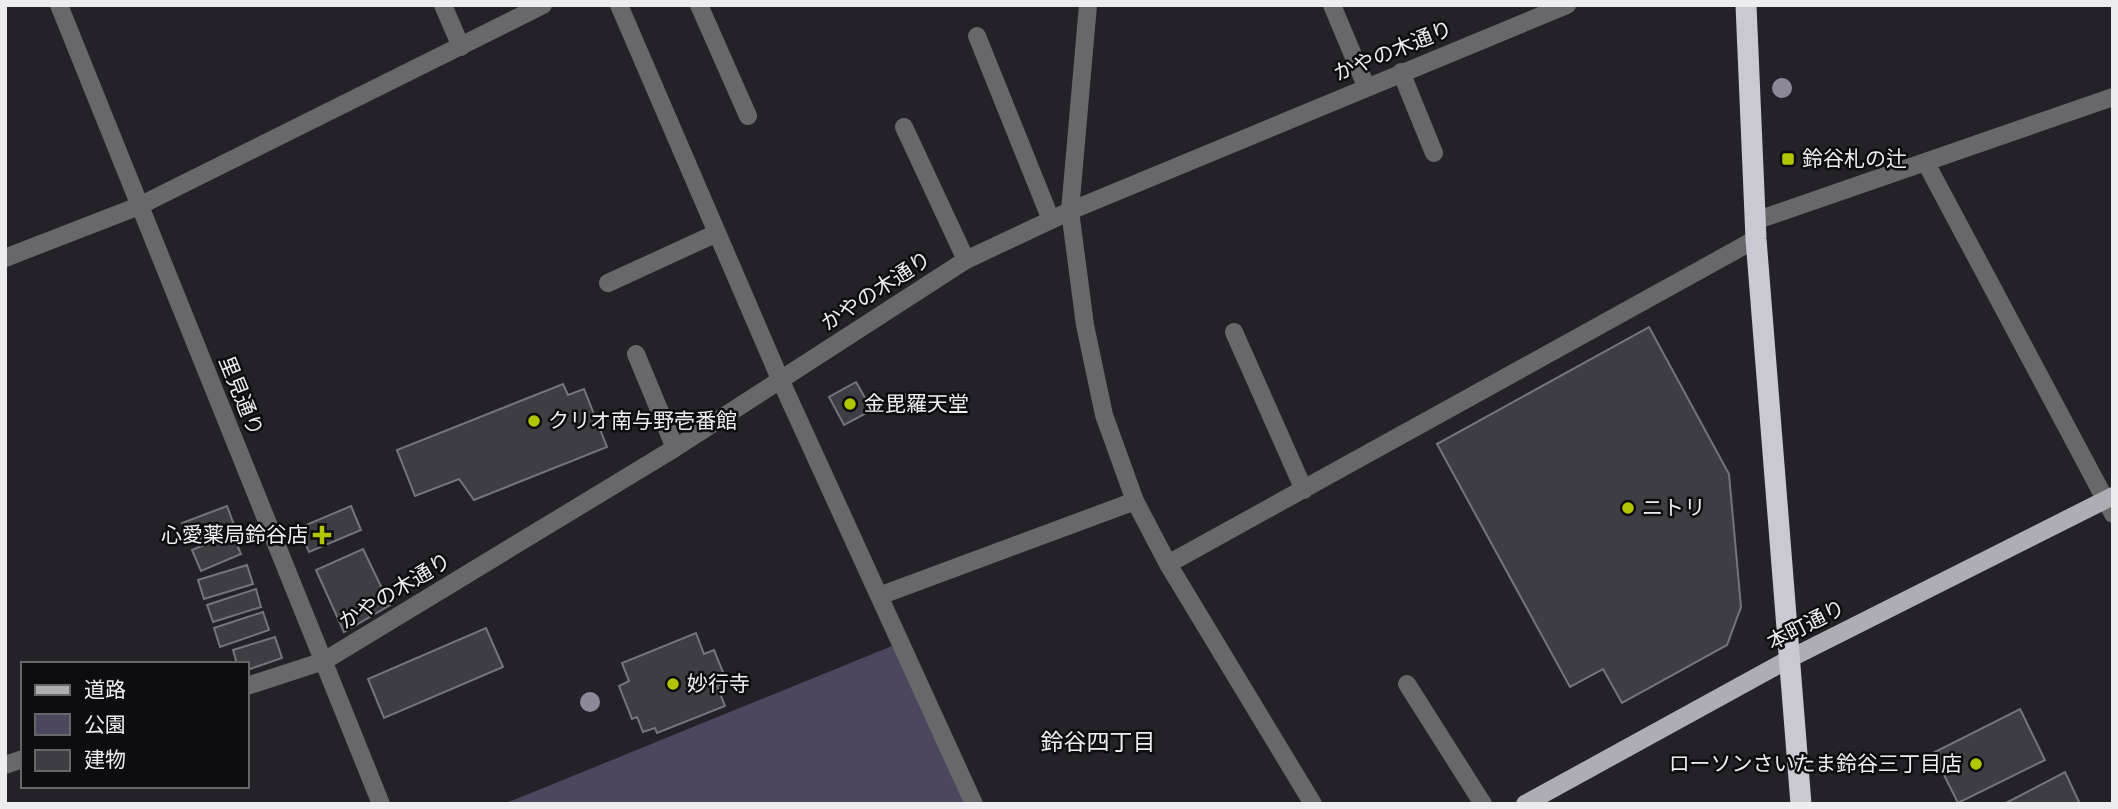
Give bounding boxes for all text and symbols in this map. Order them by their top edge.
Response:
street label: かやの木通り [1330,16,1456,85]
place label: 鈴谷札の辻 [1802,147,1907,170]
marker: 鈴谷札の辻 [1780,151,1796,167]
street label: かやの木通り [817,247,935,335]
street label: 里見通り [215,353,268,439]
place label: 金毘羅天堂 [864,392,969,415]
marker: 金毘羅天堂 [842,396,858,412]
place label: クリオ南与野壱番館 [548,409,737,432]
marker: クリオ南与野壱番館 [526,413,542,429]
place label: ニトリ [1642,496,1705,519]
marker: ニトリ [1620,500,1636,516]
place label: 心愛薬局鈴谷店 [161,523,308,546]
marker: 心愛薬局鈴谷店 [314,527,330,543]
street label: かやの木通り [335,548,455,633]
street label: 本町通り [1763,595,1848,654]
legend [21,662,248,788]
place label: 妙行寺 [687,672,750,695]
marker: 妙行寺 [665,676,681,692]
text: 道路 [84,678,126,701]
text: 公園 [84,713,126,736]
district label: 鈴谷四丁目 [1041,729,1156,755]
text: 建物 [84,748,126,771]
place label: ローソンさいたま鈴谷三丁目店 [1669,752,1962,775]
marker: ローソンさいたま鈴谷三丁目店 [1968,756,1984,772]

